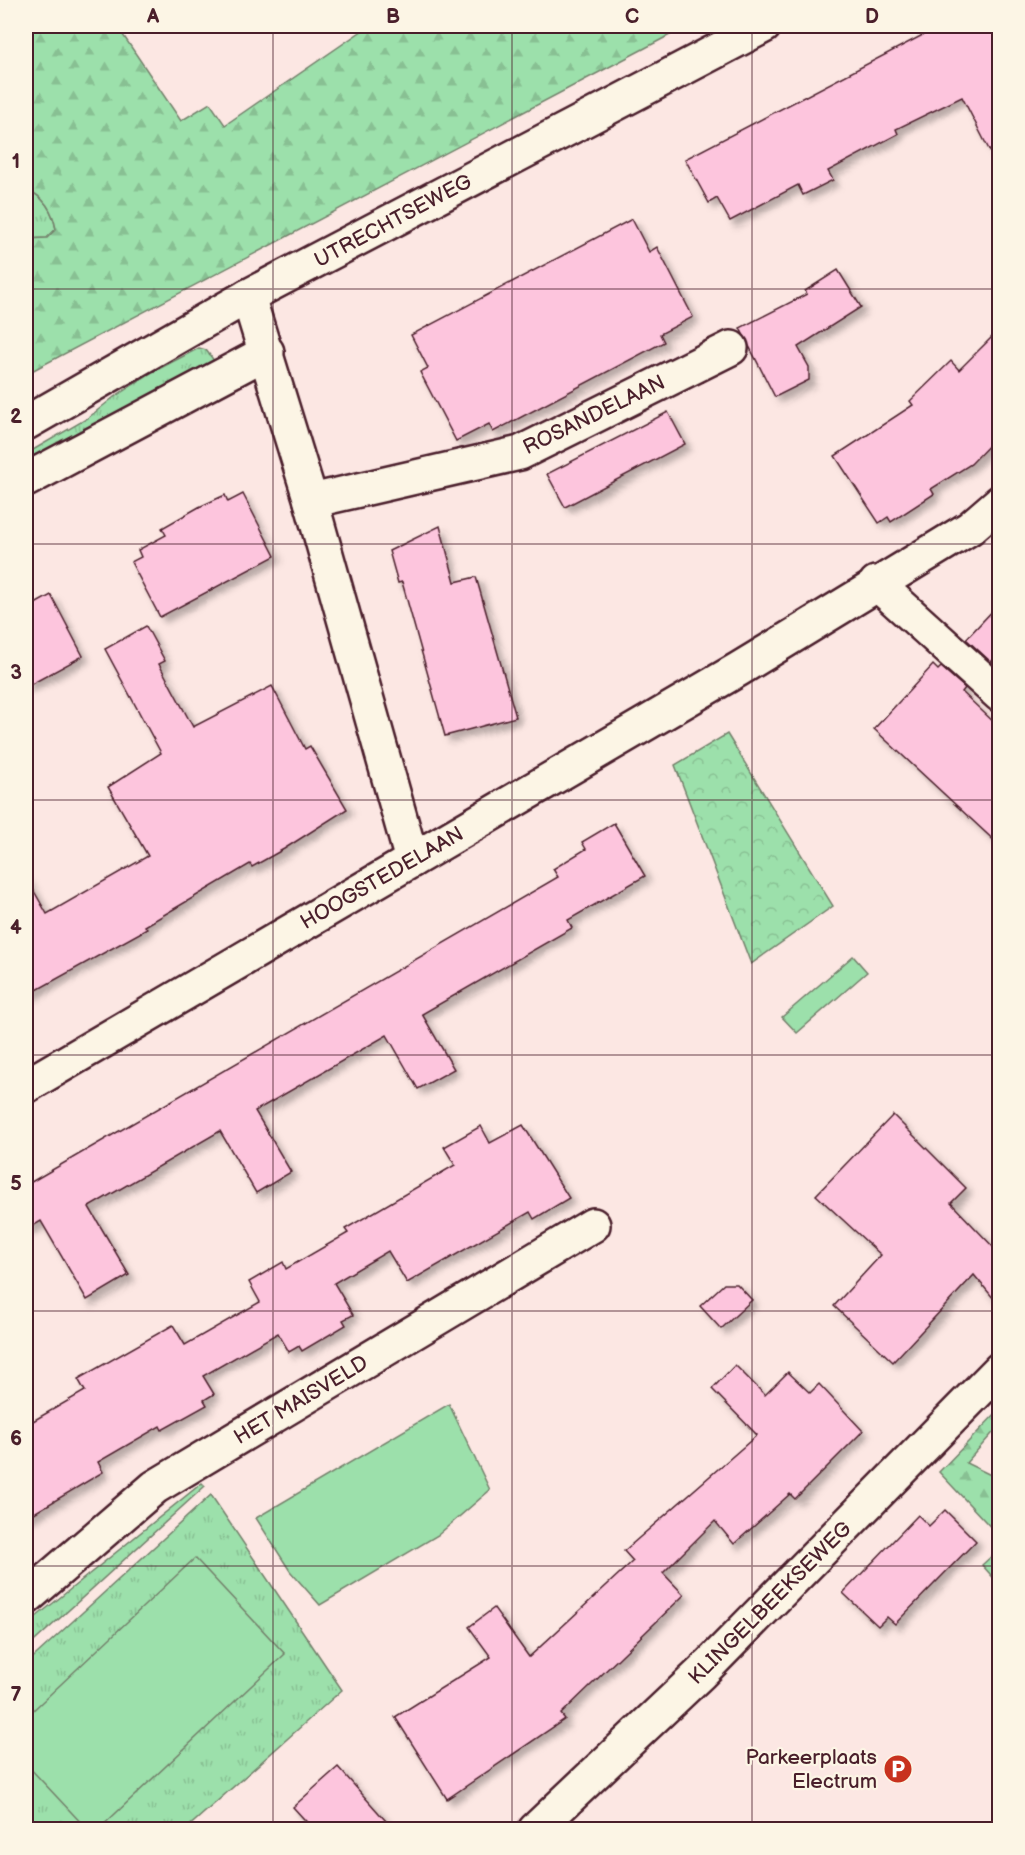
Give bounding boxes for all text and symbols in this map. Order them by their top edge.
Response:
text: A [146,5,160,29]
text: B [386,5,400,29]
text: C [625,5,639,29]
text: D [865,5,879,29]
text: 1 [12,150,20,174]
street label: UTRECHTSEWEG [310,169,476,273]
street label: ROSANDELAAN [519,370,669,460]
text: 2 [10,405,22,429]
text: 3 [10,661,22,685]
street label: HOOGSTEDELAAN [296,821,468,935]
text: 4 [10,916,22,940]
text: 5 [10,1172,22,1196]
street label: HET MAISVELD [229,1350,373,1450]
text: 6 [10,1427,22,1451]
street label: KLINGELBEEKSEWEG [683,1516,857,1690]
text: 7 [10,1683,22,1707]
place label: Parkeerplaats Electrum [746,1745,877,1794]
parking icon: Parkeerplaats Electrum [882,1753,914,1785]

